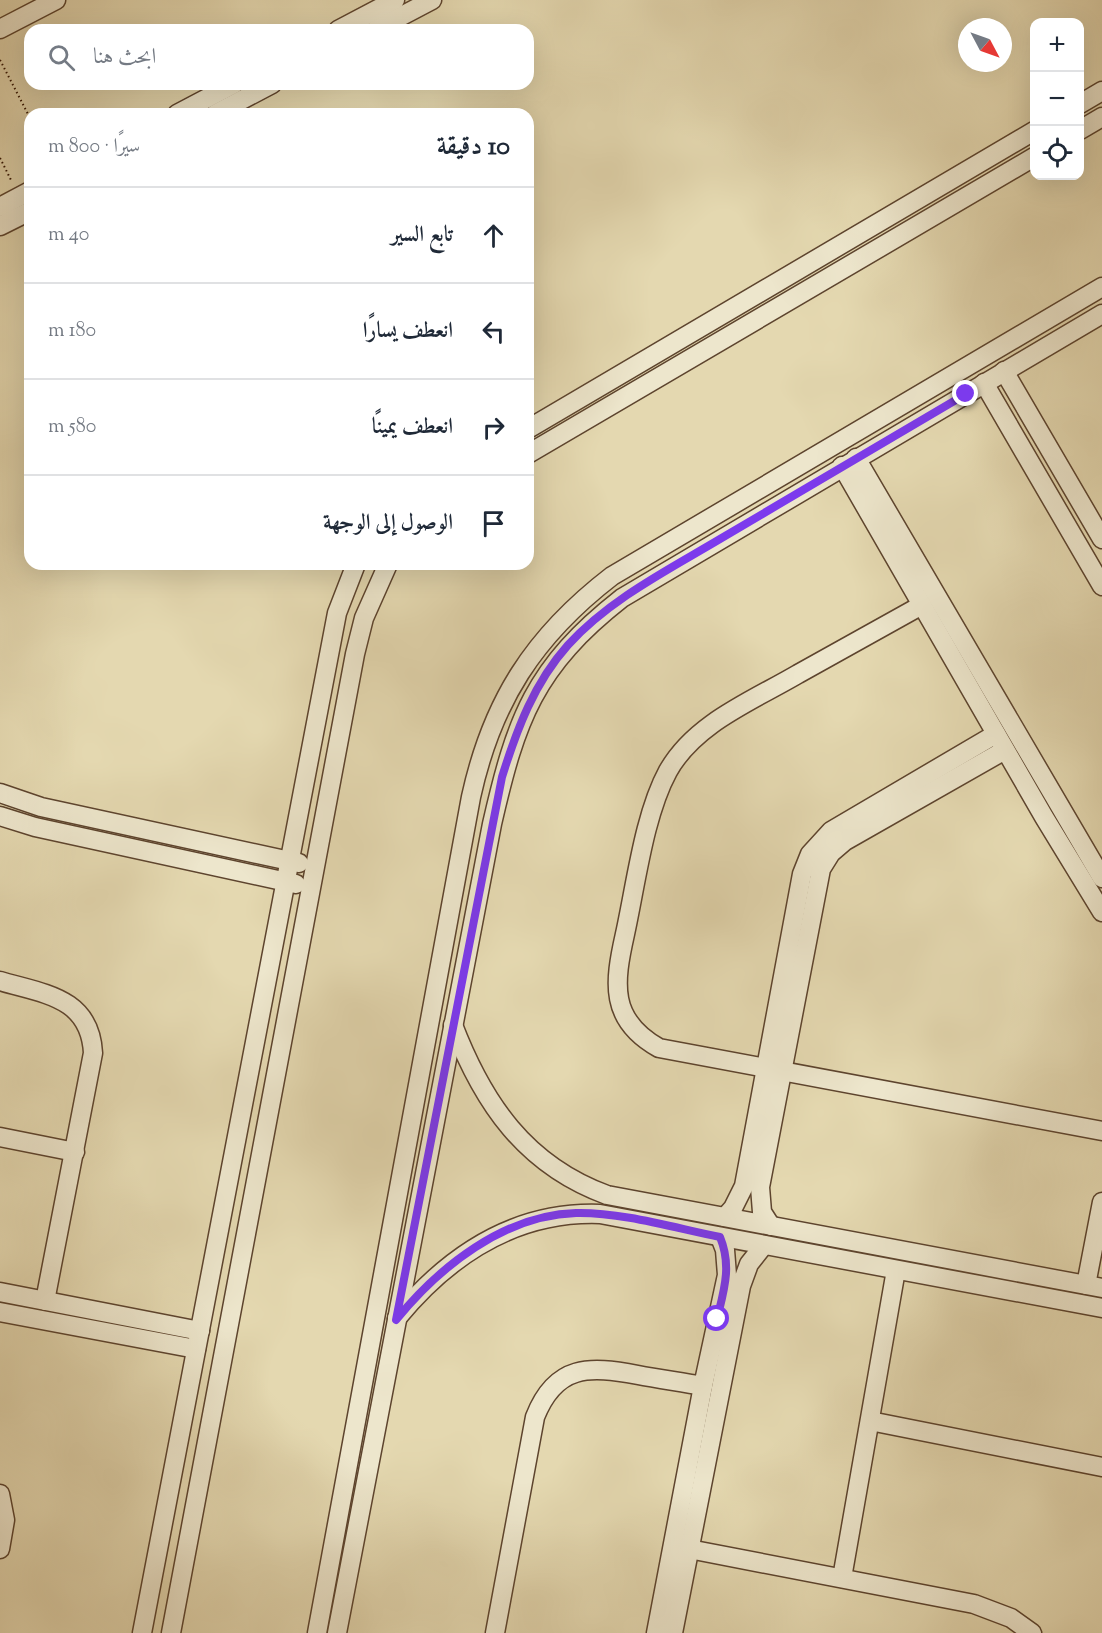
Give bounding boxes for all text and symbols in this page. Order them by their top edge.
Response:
north arrow [958,18,1012,72]
map controls [1030,18,1084,180]
button: + [1030,18,1084,72]
search box [24,24,534,90]
icon: search [45,41,78,74]
text: ابحث هنا [93,42,156,74]
button: − [1030,72,1084,126]
button: locate [1030,126,1084,180]
text: 10 دقيقة [437,129,510,166]
text: سيرًا · 800 m [48,133,140,162]
icon: ahead [477,219,510,252]
text: تابع السير [391,220,453,252]
text: 40 m [48,221,89,250]
icon: left [477,315,510,348]
text: انعطف يسارًا [363,316,453,348]
text: 180 m [48,317,96,346]
route end [952,380,978,406]
icon: right [477,411,510,444]
text: انعطف يمينًا [372,412,453,444]
text: 580 m [48,413,96,442]
icon: arrive [477,507,510,540]
text: الوصول إلى الوجهة [323,508,453,540]
route start [703,1305,729,1331]

